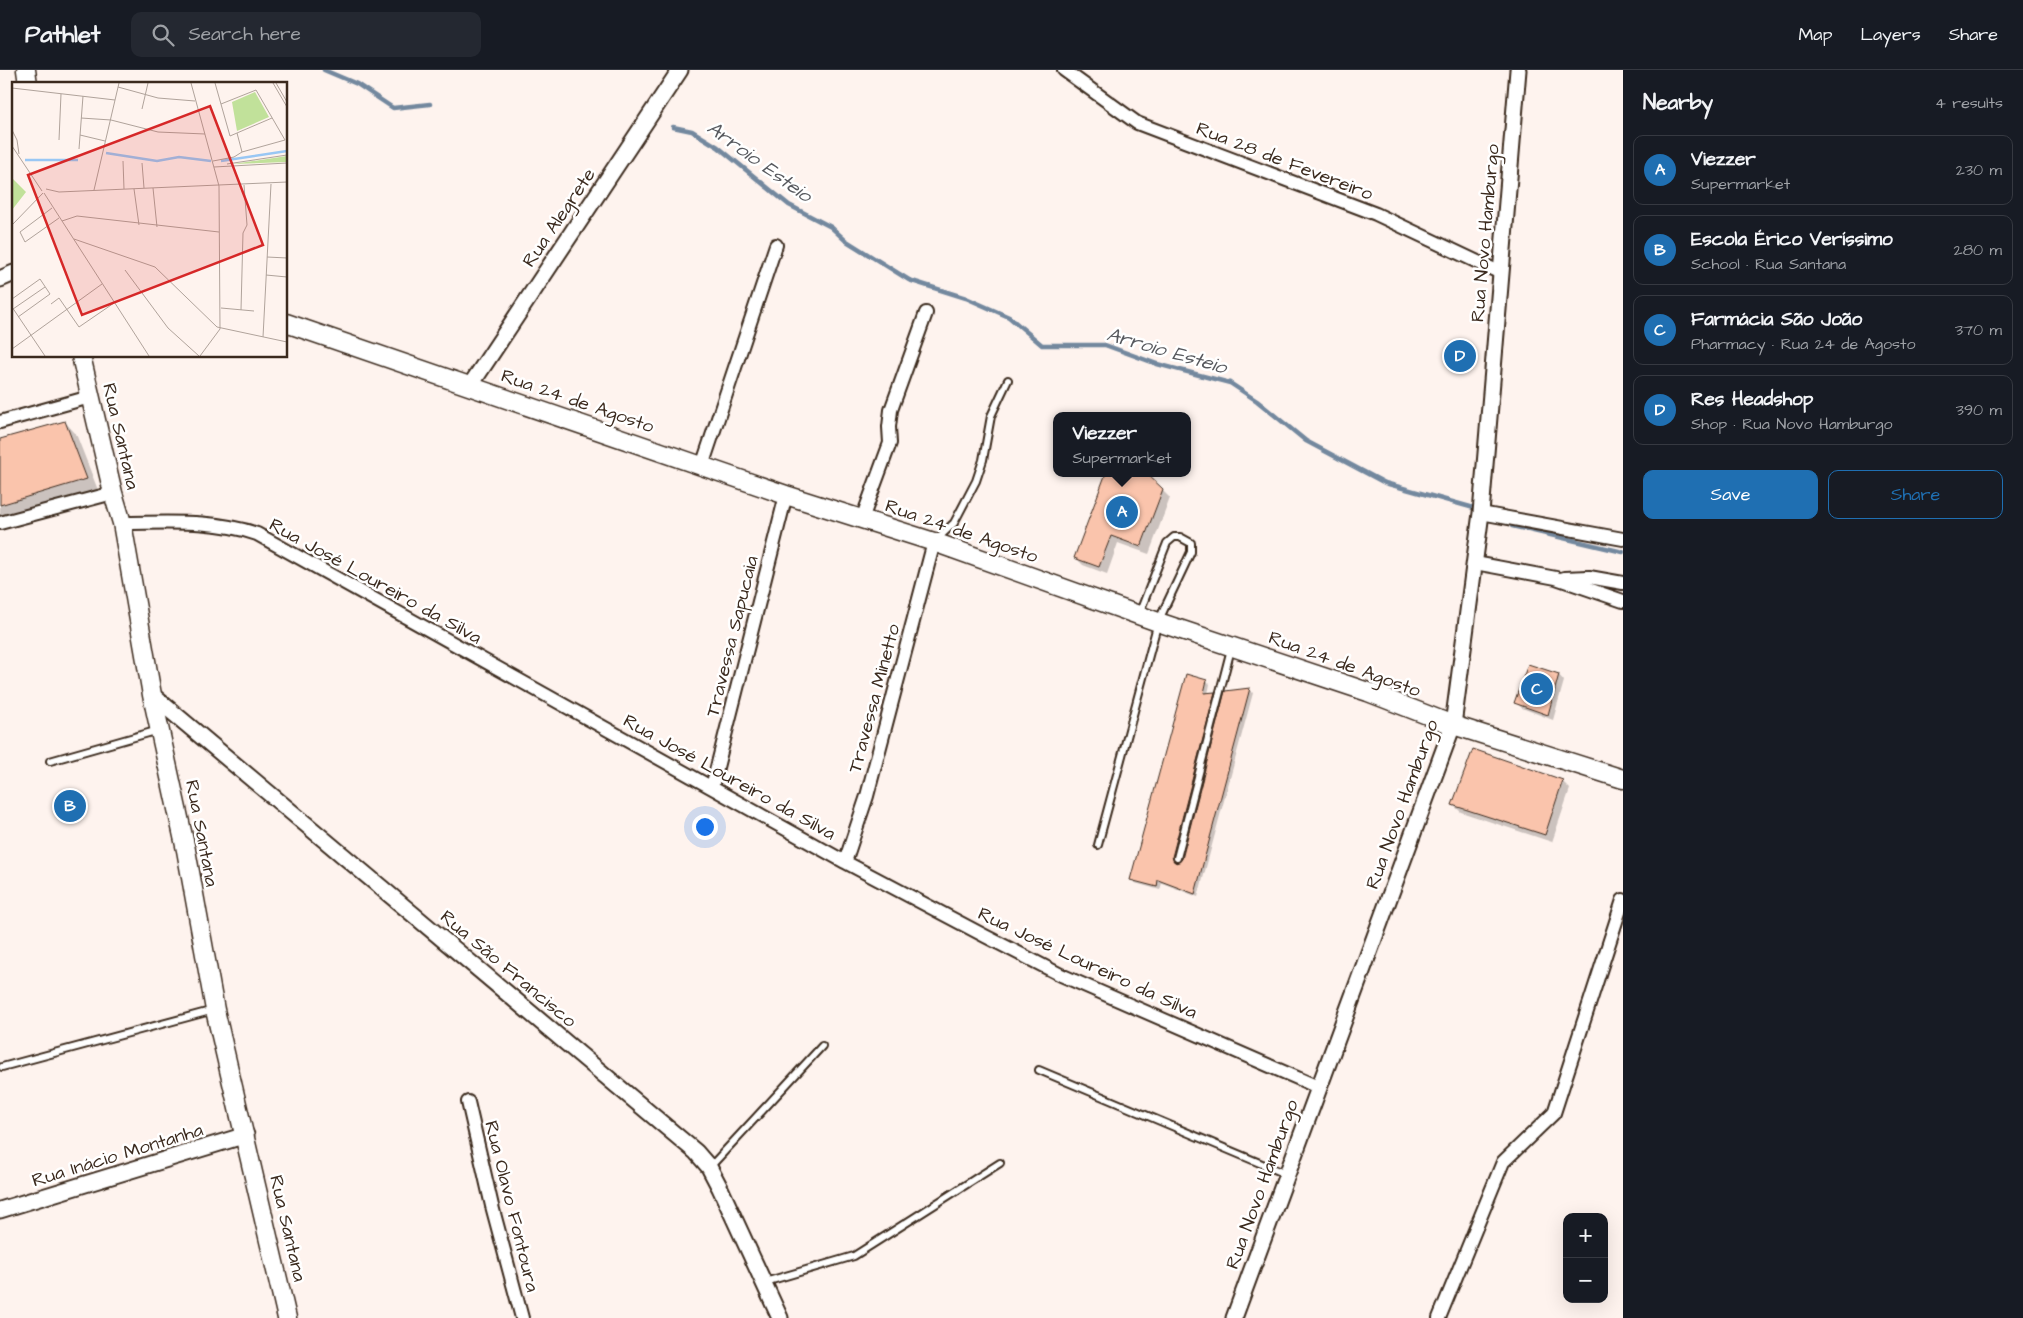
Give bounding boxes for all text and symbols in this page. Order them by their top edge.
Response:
search box [131,12,481,57]
text: Pathlet [25,18,101,52]
icon: search [149,21,177,49]
text: Search here [189,21,301,48]
text: Map [1798,22,1832,47]
text: Layers [1860,22,1921,47]
text: Share [1949,22,1998,47]
inset map [12,82,288,358]
text: Nearby [1643,88,1713,117]
text: 4 results [1935,92,2003,114]
water label: Arroio Esteio [701,114,819,210]
street label: Rua 28 de Fevereiro [1192,115,1377,208]
street label: Rua Novo Hamburgo [1464,143,1508,323]
text: Viezzer [1691,146,1756,173]
text: A [1655,159,1665,181]
text: 230 m [1956,159,2002,181]
street label: Rua Alegrete [516,163,603,273]
text: Supermarket [1691,173,1790,195]
text: Escola Érico Veríssimo [1691,226,1893,253]
text: B [1654,239,1666,261]
text: 280 m [1954,239,2002,261]
text: School · Rua Santana [1691,253,1846,275]
text: Farmácia São João [1691,306,1862,333]
text: C [1654,319,1666,341]
text: 370 m [1955,319,2002,341]
water label: Arroio Esteio [1104,320,1232,382]
text: Pharmacy · Rua 24 de Agosto [1691,333,1915,355]
pin: D [1444,337,1476,375]
street label: Rua 24 de Agosto [497,363,658,441]
street label: Rua Santana [95,381,146,492]
text: Res Headshop [1691,386,1813,413]
text: D [1655,399,1665,421]
text: 390 m [1956,399,2002,421]
popup [1053,412,1191,477]
text: Shop · Rua Novo Hamburgo [1691,413,1892,435]
text: Viezzer [1072,420,1137,447]
text: Supermarket [1072,447,1172,469]
button: Save [1643,470,1818,519]
button: Share [1828,470,2003,519]
street label: Rua 24 de Agosto [881,493,1042,571]
pin: A [1106,493,1138,531]
street label: Rua José Loureiro da Silva [264,512,487,651]
street label: Travessa Sapucaia [699,553,766,720]
street label: Travessa Minetto [842,621,907,776]
street label: Rua 24 de Agosto [1264,624,1425,706]
pin: C [1521,670,1553,708]
street label: Rua José Loureiro da Silva [618,708,841,847]
street label: Rua Novo Hamburgo [1359,716,1447,893]
street label: Rua Santana [178,778,225,889]
pin: B [54,787,86,825]
your location [692,814,718,840]
street label: Rua José Loureiro da Silva [973,901,1202,1026]
street label: Rua São Francisco [434,904,582,1035]
street label: Rua Novo Hamburgo [1219,1096,1307,1273]
street label: Rua Inácio Montanha [29,1116,207,1194]
street label: Rua Olavo Fontoura [477,1118,546,1295]
street label: Rua Santana [262,1173,313,1284]
map controls [1563,1213,1608,1303]
button: + [1563,1213,1608,1258]
button: − [1563,1258,1608,1303]

